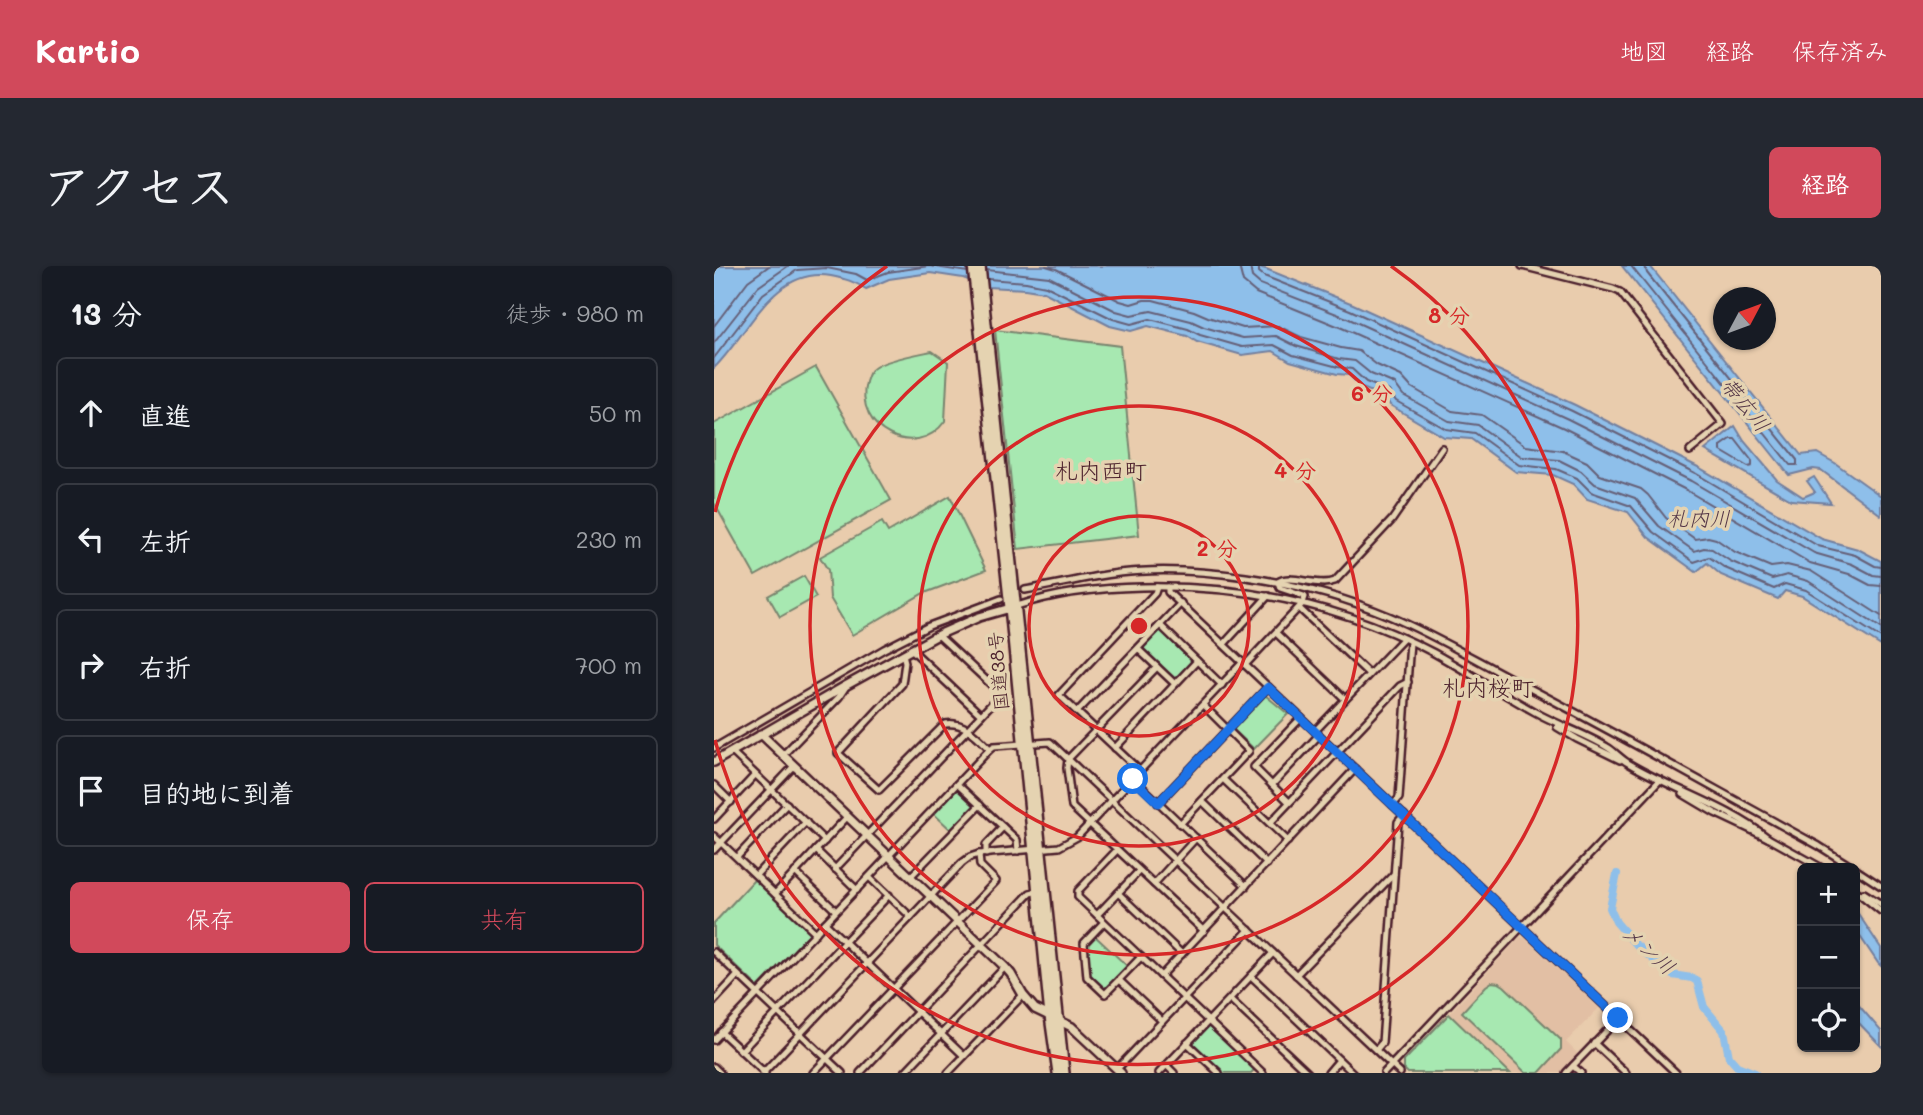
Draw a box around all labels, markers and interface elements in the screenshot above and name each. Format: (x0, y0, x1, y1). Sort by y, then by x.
text: Kartio (35, 28, 140, 71)
text: 地図 (1620, 35, 1668, 66)
text: 経路 (1706, 35, 1754, 66)
text: 保存済み (1792, 35, 1888, 66)
button: 経路 (1769, 147, 1881, 218)
text: アクセス (42, 153, 235, 216)
north arrow (1713, 287, 1776, 350)
text: 13 分 (70, 293, 142, 333)
text: 徒歩 · 980 m (506, 298, 644, 328)
text: 8 分 (1428, 301, 1470, 328)
water label: 帯広川 (1716, 371, 1776, 437)
text: 6 分 (1351, 379, 1393, 406)
icon: ahead (72, 394, 110, 432)
text: 直進 (139, 398, 191, 432)
text: 50 m (589, 398, 642, 428)
district label: 札内西町 (1055, 455, 1147, 485)
text: 4 分 (1274, 456, 1316, 483)
water label: 札内川 (1668, 504, 1731, 531)
icon: left (72, 520, 110, 558)
text: 左折 (139, 524, 191, 558)
text: 230 m (576, 524, 642, 554)
text: 2 分 (1197, 534, 1237, 561)
centre of rings (1127, 614, 1151, 638)
street label: 国道38号 (982, 630, 1013, 712)
icon: right (72, 646, 110, 684)
text: 右折 (139, 650, 191, 684)
text: 700 m (575, 650, 642, 680)
district label: 札内桜町 (1442, 672, 1534, 702)
route start (1117, 763, 1148, 794)
icon: arrive (72, 772, 110, 810)
text: 目的地に到着 (139, 776, 295, 810)
map controls (1797, 863, 1860, 1052)
button: + (1797, 863, 1860, 926)
button: 保存 (70, 882, 350, 953)
button: 共有 (364, 882, 644, 953)
water label: メン川 (1616, 918, 1682, 980)
button: − (1797, 926, 1860, 989)
button: locate (1797, 989, 1860, 1052)
route end (1602, 1002, 1633, 1033)

